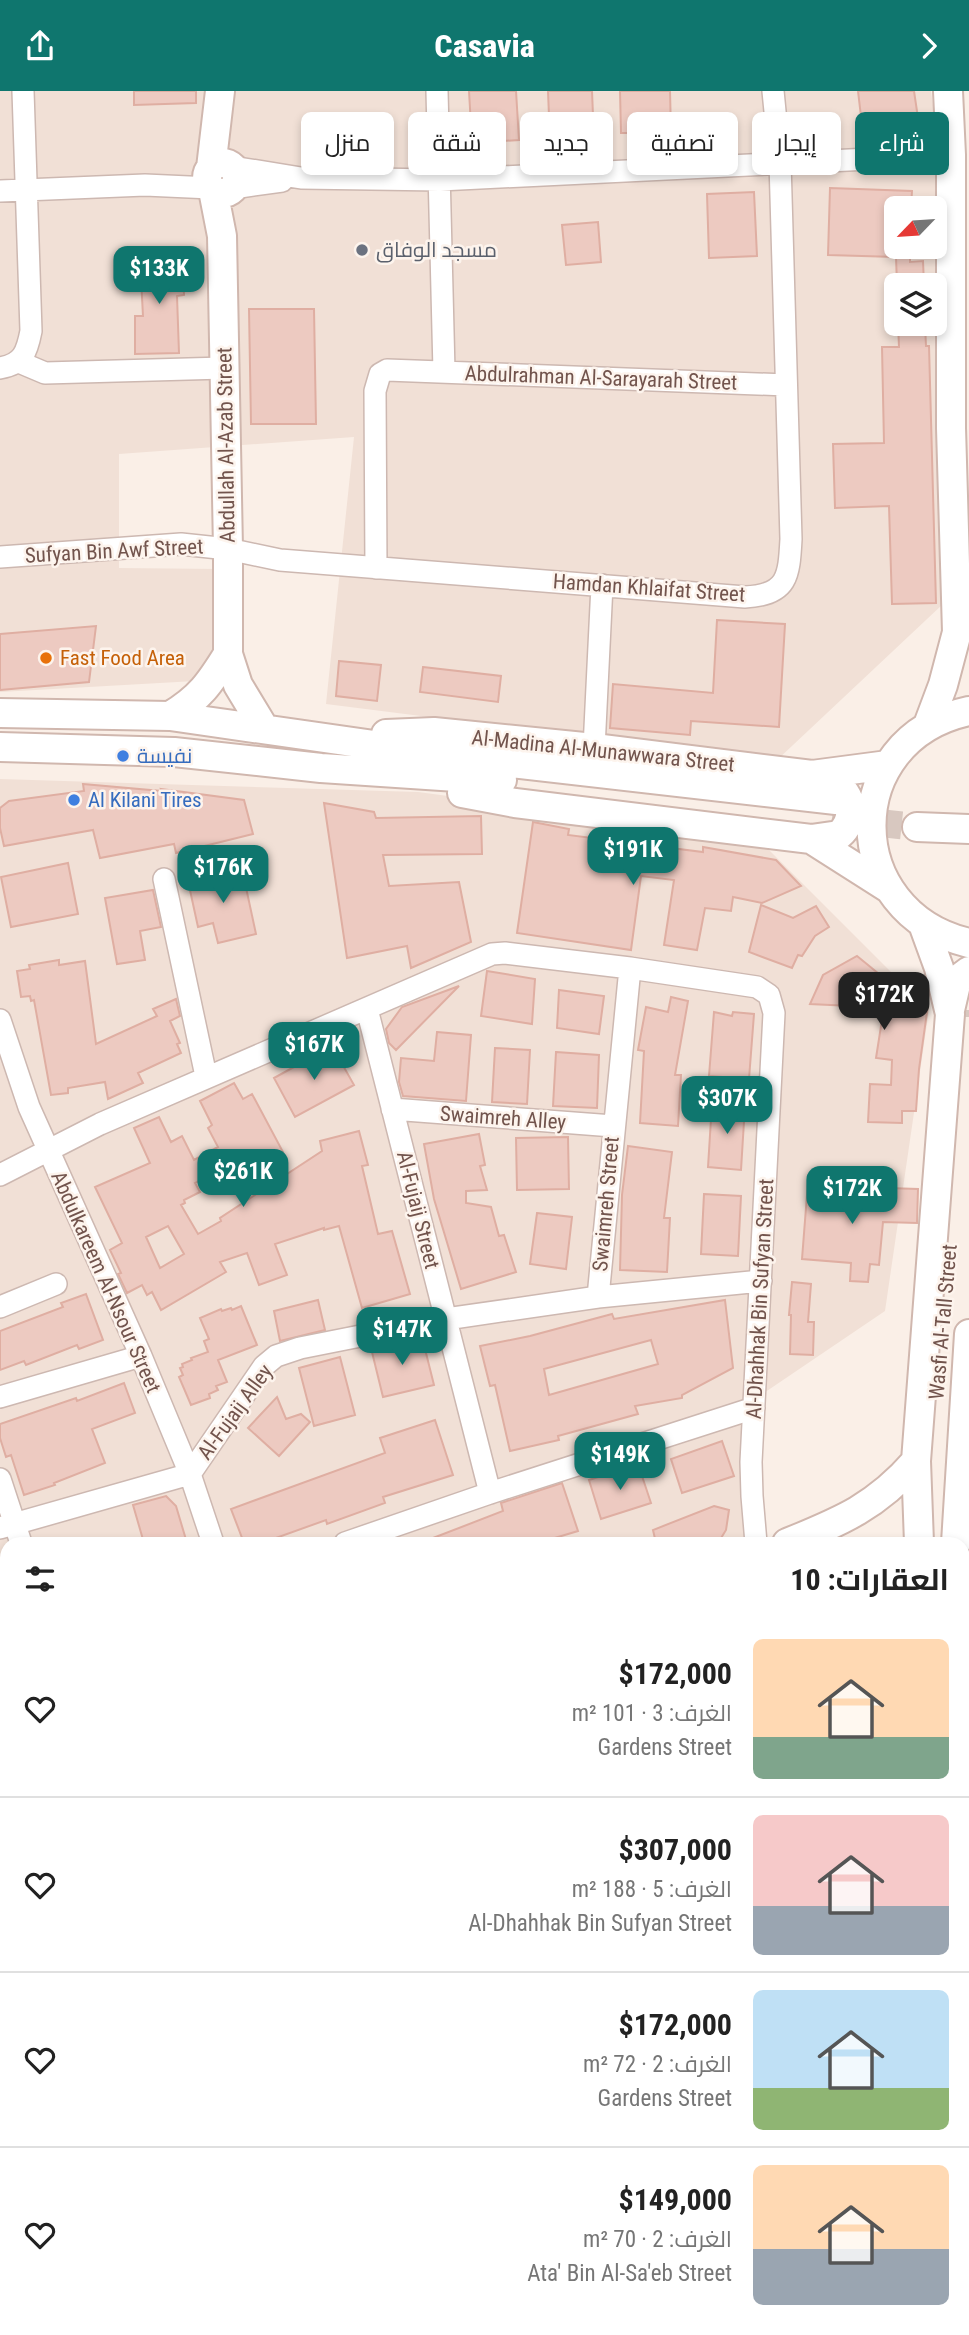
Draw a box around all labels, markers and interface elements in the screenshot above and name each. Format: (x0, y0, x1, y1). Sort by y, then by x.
icon: share (21, 27, 59, 65)
text: Casavia (434, 27, 535, 65)
icon: forward (910, 27, 948, 65)
chip: منزل (301, 112, 394, 175)
chip: شقة (408, 112, 506, 175)
chip: جديد (520, 112, 613, 175)
chip: تصفية (627, 112, 738, 175)
chip: إيجار (752, 112, 841, 175)
chip: شراء (855, 112, 949, 175)
north arrow (884, 196, 947, 259)
map controls (884, 196, 947, 336)
place label: مسجد الوفاق (376, 238, 497, 263)
marker: مسجد الوفاق (354, 242, 370, 258)
pin: $133K (110, 247, 208, 306)
text: $133K (129, 255, 189, 282)
button: layers (884, 273, 947, 336)
street label: Abdullah Al-Azab Street (212, 347, 240, 543)
street label: Abdulrahman Al-Sarayarah Street (464, 361, 738, 395)
street label: Sufyan Bin Awf Street (24, 534, 204, 568)
street label: Hamdan Khlaifat Street (552, 569, 746, 607)
place label: Fast Food Area (60, 646, 185, 670)
marker: Fast Food Area (38, 650, 54, 666)
street label: Al-Madina Al-Munawwara Street (470, 725, 736, 777)
place label: نفيسة (137, 744, 192, 768)
marker: نفيسة (115, 748, 131, 764)
place label: Al Kilani Tires (88, 788, 202, 812)
marker: Al Kilani Tires (66, 792, 82, 808)
pin: $191K (584, 827, 682, 887)
text: $191K (603, 836, 663, 863)
pin: $176K (174, 845, 272, 905)
text: $176K (193, 854, 253, 881)
pin: $172K (835, 972, 933, 1032)
text: $172K (854, 981, 914, 1008)
pin: $167K (265, 1023, 363, 1082)
text: $167K (284, 1031, 344, 1058)
pin: $307K (678, 1077, 776, 1136)
text: $307K (697, 1085, 757, 1112)
street label: Swaimreh Alley (439, 1102, 567, 1134)
street label: Swaimreh Street (588, 1135, 624, 1273)
pin: $261K (194, 1149, 292, 1209)
street label: Al-Fujaij Street (392, 1149, 444, 1271)
text: $261K (213, 1158, 273, 1185)
pin: $172K (803, 1167, 901, 1226)
street label: Abdulkareem Al-Nsour Street (46, 1168, 166, 1396)
text: $172K (822, 1175, 882, 1202)
street label: Al-Dhahhak Bin Sufyan Street (742, 1178, 778, 1420)
street label: Wasfi Al-Tall Street (924, 1243, 962, 1401)
pin: $147K (353, 1307, 451, 1367)
text: $147K (372, 1316, 432, 1343)
street label: Al-Fujaij Alley (193, 1360, 278, 1464)
pin: $149K (571, 1433, 669, 1492)
text: $149K (590, 1441, 650, 1468)
icon: filters (21, 1560, 59, 1598)
text: العقارات: 10 (790, 1562, 949, 1597)
text: $172,000 (619, 1656, 732, 1691)
icon: home (809, 1667, 893, 1751)
icon: heart (21, 1690, 59, 1728)
text: الغرف: 3 · 101 m² (572, 1700, 732, 1727)
text: Gardens Street (598, 1734, 732, 1761)
text: $307,000 (619, 1832, 732, 1867)
icon: home (809, 1843, 893, 1927)
icon: heart (21, 1866, 59, 1904)
text: الغرف: 5 · 188 m² (572, 1876, 732, 1903)
text: Al-Dhahhak Bin Sufyan Street (468, 1910, 732, 1937)
text: $172,000 (619, 2007, 732, 2042)
icon: home (809, 2018, 893, 2102)
icon: heart (21, 2041, 59, 2079)
text: الغرف: 2 · 72 m² (583, 2051, 732, 2078)
text: Gardens Street (598, 2085, 732, 2112)
text: $149,000 (619, 2182, 732, 2217)
icon: home (809, 2193, 893, 2277)
icon: heart (21, 2216, 59, 2254)
text: الغرف: 2 · 70 m² (583, 2226, 732, 2253)
text: Ata' Bin Al-Sa'eb Street (527, 2260, 732, 2287)

